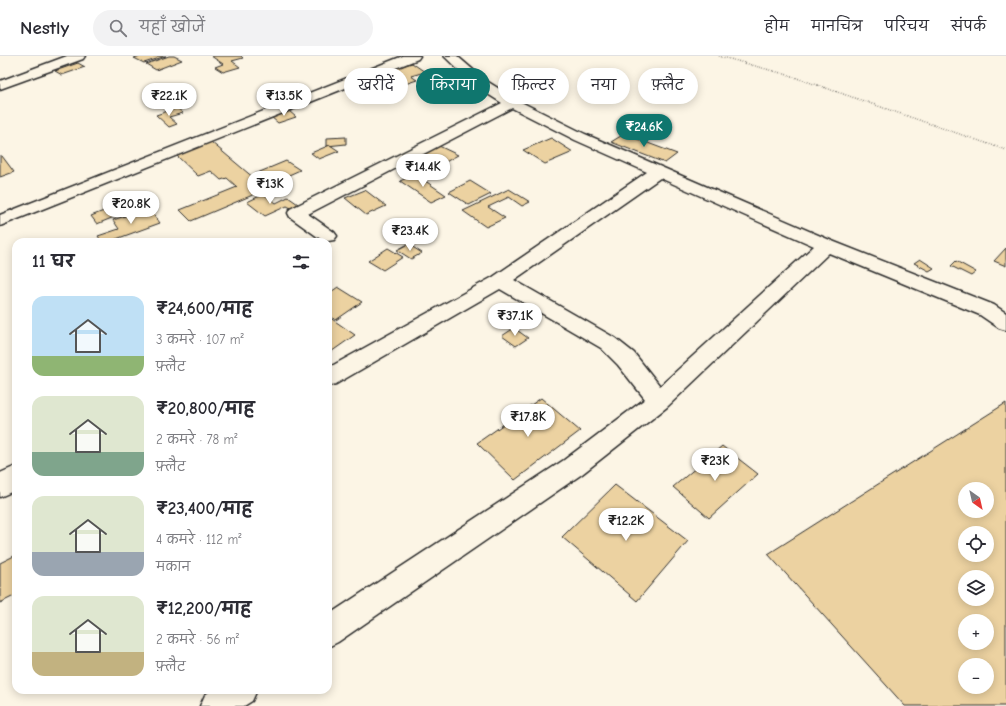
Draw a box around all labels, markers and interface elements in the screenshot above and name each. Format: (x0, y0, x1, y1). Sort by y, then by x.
search box (93, 10, 373, 46)
text: Nestly (20, 17, 69, 39)
icon: search (107, 17, 129, 39)
text: यहाँ खोजें (139, 18, 205, 36)
text: होम (765, 18, 789, 35)
text: मानचित्र (811, 18, 863, 35)
text: परिचय (885, 18, 929, 35)
text: संपर्क (951, 18, 986, 35)
chip: खरीदें (344, 68, 408, 104)
chip: किराया (416, 68, 490, 104)
chip: फ़िल्टर (498, 68, 569, 104)
chip: नया (577, 68, 630, 104)
chip: फ़्लैट (638, 68, 698, 104)
pin: ₹22.1K (136, 83, 202, 117)
pin: ₹13.5K (251, 83, 317, 117)
text: ₹22.1K (151, 88, 187, 103)
text: ₹13.5K (265, 88, 303, 103)
pin: ₹24.6K (611, 114, 677, 148)
text: ₹24.6K (625, 119, 663, 134)
pin: ₹14.4K (390, 154, 456, 188)
text: ₹14.4K (405, 159, 441, 174)
pin: ₹13K (246, 171, 294, 205)
text: ₹13K (256, 176, 284, 191)
pin: ₹20.8K (98, 191, 164, 225)
text: ₹20.8K (111, 196, 151, 211)
pin: ₹23.4K (377, 218, 443, 252)
text: ₹23.4K (391, 223, 429, 238)
icon: filters (290, 251, 312, 273)
text: 11 घर (32, 252, 74, 271)
text: ₹24,600/माह (156, 299, 253, 318)
pin: ₹37.1K (482, 303, 548, 337)
text: ₹37.1K (497, 308, 533, 323)
icon: home (64, 312, 112, 360)
text: 3 कमरे · 107 m² (156, 332, 244, 347)
text: फ़्लैट (156, 359, 186, 374)
text: ₹20,800/माह (156, 399, 255, 418)
pin: ₹17.8K (495, 404, 561, 438)
text: ₹17.8K (510, 409, 546, 424)
icon: home (64, 412, 112, 460)
text: 2 कमरे · 78 m² (156, 432, 238, 447)
pin: ₹23K (691, 448, 739, 482)
text: ₹23K (700, 453, 730, 468)
text: फ़्लैट (156, 459, 186, 474)
north arrow (958, 482, 994, 518)
map controls (958, 482, 994, 694)
text: ₹23,400/माह (156, 499, 253, 518)
pin: ₹12.2K (593, 508, 659, 542)
icon: home (64, 512, 112, 560)
text: ₹12.2K (608, 513, 644, 528)
button: locate (958, 526, 994, 562)
text: 4 कमरे · 112 m² (156, 532, 241, 547)
text: मकान (156, 559, 190, 574)
button: layers (958, 570, 994, 606)
text: ₹12,200/माह (156, 599, 251, 618)
icon: home (64, 612, 112, 660)
button: + (958, 614, 994, 650)
text: 2 कमरे · 56 m² (156, 632, 239, 647)
button: − (958, 658, 994, 694)
text: फ़्लैट (156, 659, 186, 674)

